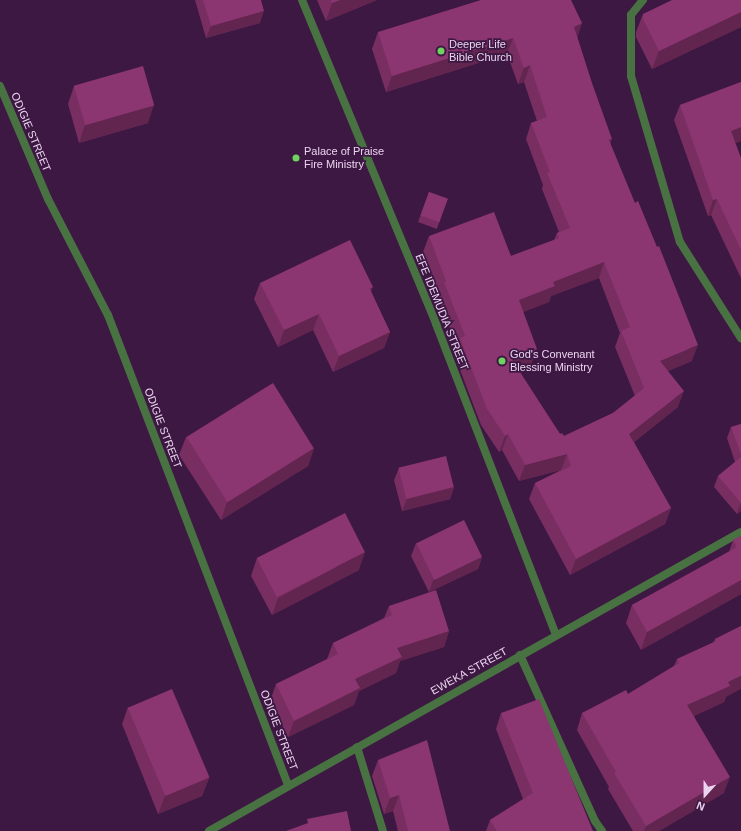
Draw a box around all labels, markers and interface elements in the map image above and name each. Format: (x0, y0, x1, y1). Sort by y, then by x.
place label: Deeper Life Bible Church (449, 38, 512, 64)
marker: Deeper Life Bible Church (436, 46, 446, 56)
street label: ODIGIE STREET (8, 90, 54, 174)
place label: Palace of Praise Fire Ministry (304, 145, 384, 171)
marker: Palace of Praise Fire Ministry (291, 153, 301, 163)
street label: EFE IDEMUDIA STREET (413, 252, 471, 372)
place label: God's Convenant Blessing Ministry (510, 348, 595, 374)
marker: God's Convenant Blessing Ministry (497, 356, 507, 366)
street label: ODIGIE STREET (142, 386, 184, 470)
street label: EWEKA STREET (428, 644, 510, 698)
street label: ODIGIE STREET (258, 688, 300, 772)
north arrow (685, 775, 725, 815)
text: N (695, 799, 707, 813)

